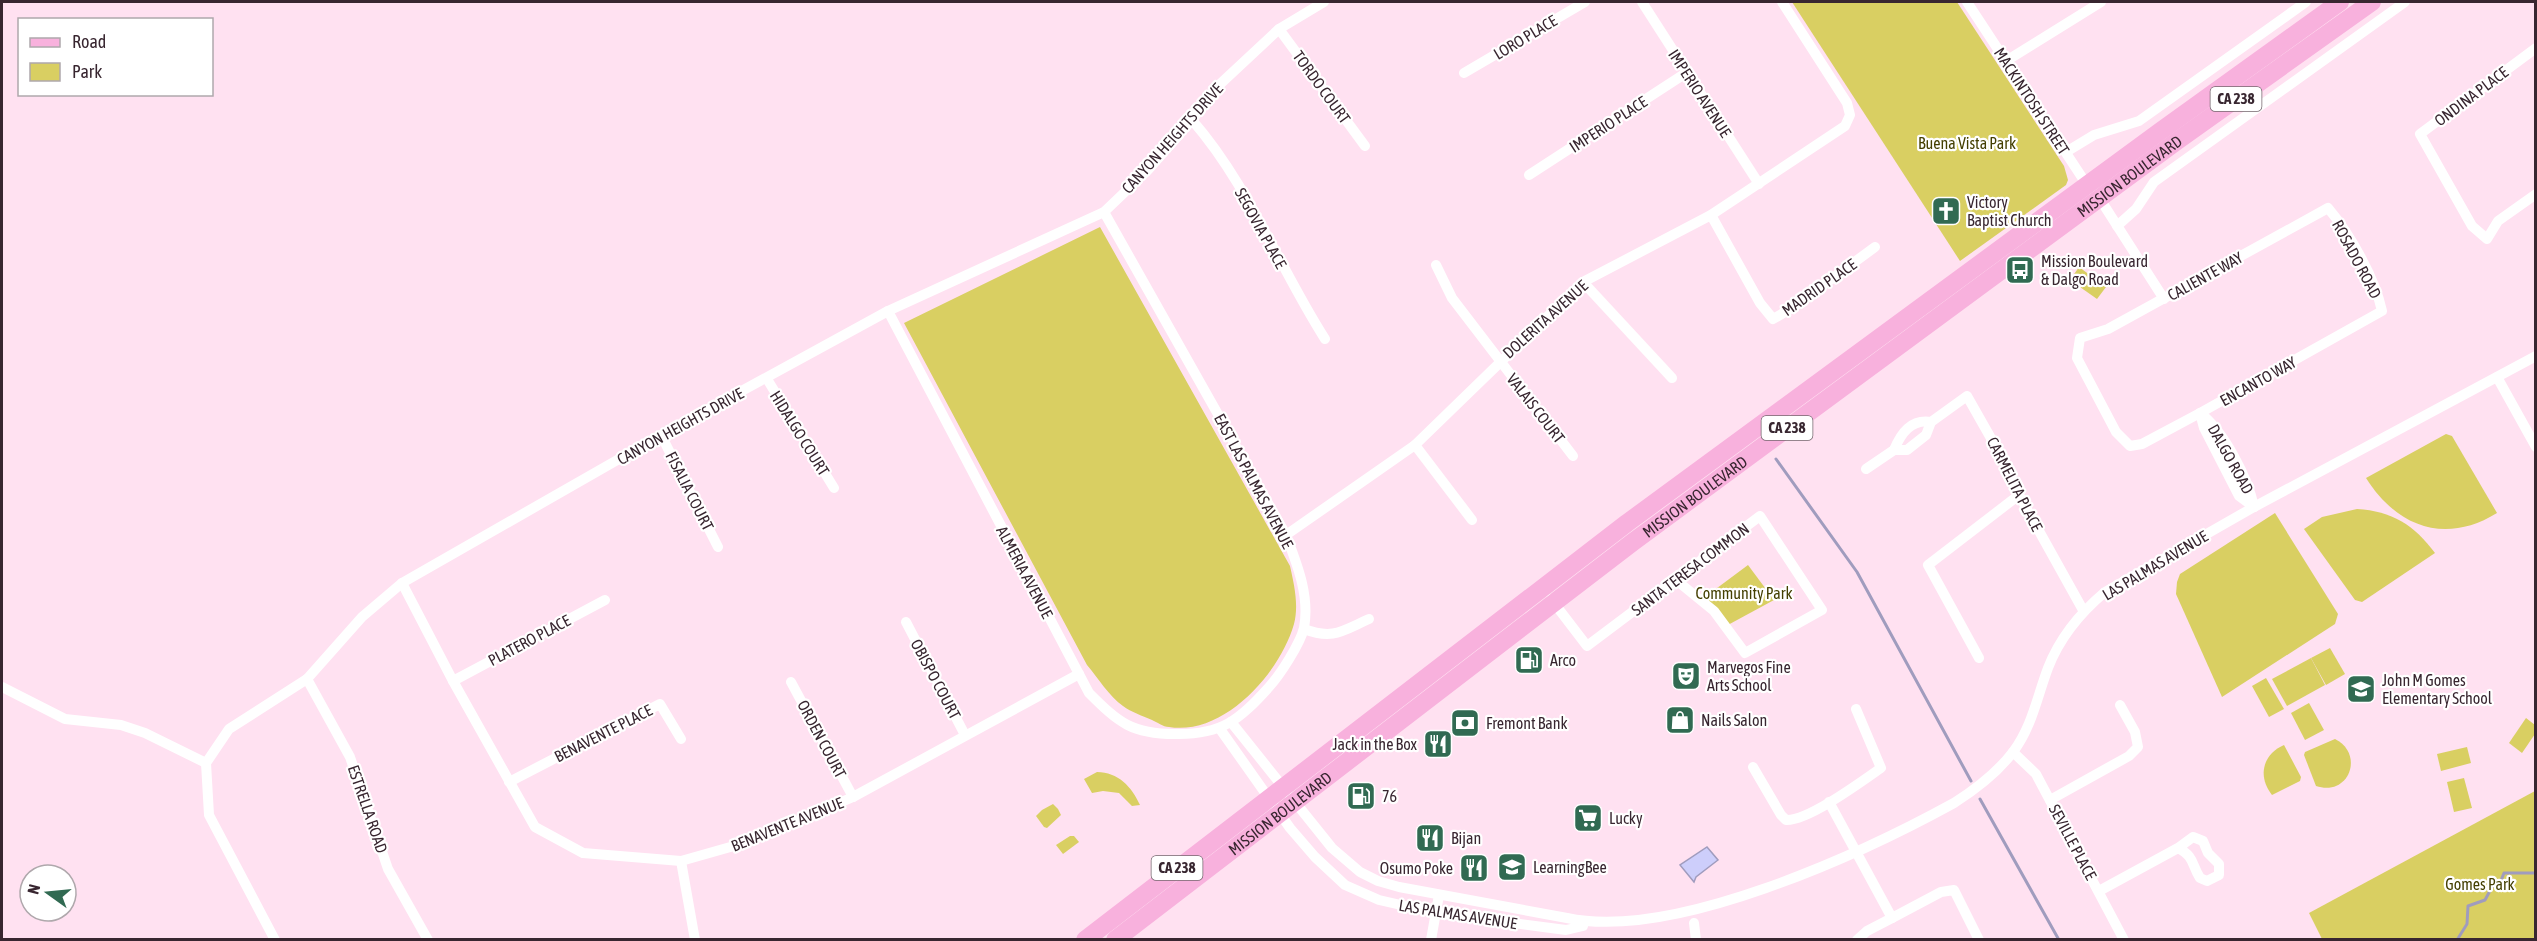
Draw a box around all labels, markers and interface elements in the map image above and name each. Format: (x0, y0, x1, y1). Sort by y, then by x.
street label: LORO PLACE (1490, 11, 1560, 63)
legend (18, 18, 213, 96)
text: Road (72, 31, 106, 52)
street label: MACKINTOSH STREET (1991, 44, 2073, 158)
street label: IMPERIO AVENUE (1665, 46, 1735, 140)
street label: TORDO COURT (1290, 47, 1354, 127)
text: Park (72, 61, 102, 82)
street label: ONDINA PLACE (2431, 62, 2511, 129)
street label: CANYON HEIGHTS DRIVE (1118, 79, 1226, 197)
road number: CA 238 (2210, 87, 2262, 111)
street label: IMPERIO PLACE (1566, 92, 1650, 156)
street label: MISSION BOULEVARD (2074, 132, 2185, 220)
park label: Buena Vista Park (1918, 134, 2016, 152)
street label: SEGOVIA PLACE (1232, 185, 1291, 271)
place label: Victory Baptist Church (1967, 193, 2051, 230)
church icon: Victory Baptist Church (1930, 195, 1962, 227)
street label: ROSADO ROAD (2329, 217, 2385, 301)
street label: CALIENTE WAY (2164, 248, 2246, 304)
place label: Mission Boulevard & Dalgo Road (2041, 252, 2148, 289)
bus stop icon: Mission Boulevard & Dalgo Road (2004, 254, 2036, 286)
street label: MADRID PLACE (1778, 255, 1860, 319)
street label: DOLERITA AVENUE (1499, 276, 1591, 362)
street label: ENCANTO WAY (2217, 352, 2300, 409)
street label: VALAIS COURT (1503, 370, 1569, 446)
street label: CANYON HEIGHTS DRIVE (614, 384, 746, 468)
street label: HIDALGO COURT (767, 387, 833, 479)
street label: EAST LAS PALMAS AVENUE (1211, 410, 1297, 552)
road number: CA 238 (1762, 416, 1812, 440)
street label: DALGO ROAD (2205, 421, 2257, 497)
street label: CARMELITA PLACE (1984, 434, 2047, 534)
street label: FISALIA COURT (662, 449, 718, 533)
street label: MISSION BOULEVARD (1639, 452, 1751, 541)
street label: SANTA TERESA COMMON (1628, 519, 1752, 619)
street label: ALMERIA AVENUE (993, 523, 1057, 621)
street label: LAS PALMAS AVENUE (2099, 526, 2211, 603)
park label: Community Park (1695, 584, 1793, 603)
street label: PLATERO PLACE (485, 611, 573, 669)
street label: OBISPO COURT (907, 636, 965, 722)
fuel station icon: Arco (1513, 644, 1545, 676)
place label: Arco (1550, 651, 1576, 669)
place label: Marvegos Fine Arts School (1707, 658, 1791, 694)
theatre icon: Marvegos Fine Arts School (1670, 660, 1702, 692)
place label: John M Gomes Elementary School (2382, 671, 2493, 708)
school or university icon: John M Gomes Elementary School (2345, 673, 2377, 705)
street label: ORDEN COURT (794, 697, 850, 781)
street label: BENAVENTE PLACE (551, 701, 655, 765)
shop icon: Nails Salon (1664, 704, 1696, 736)
bank icon: Fremont Bank (1449, 707, 1481, 739)
place label: Nails Salon (1701, 711, 1767, 729)
place label: Fremont Bank (1486, 714, 1568, 732)
restaurant icon: Jack in the Box (1422, 728, 1454, 760)
place label: Jack in the Box (1332, 735, 1418, 753)
street label: ESTRELLA ROAD (345, 763, 391, 855)
street label: MISSION BOULEVARD (1225, 768, 1335, 859)
fuel station icon: 76 (1345, 780, 1377, 812)
place label: 76 (1382, 787, 1397, 805)
street label: BENAVENTE AVENUE (728, 793, 846, 855)
street label: SEVILLE PLACE (2046, 801, 2100, 883)
supermarket icon: Lucky (1572, 802, 1604, 834)
place label: Lucky (1609, 809, 1643, 828)
restaurant icon: Bijan (1414, 822, 1446, 854)
place label: Bijan (1451, 829, 1481, 848)
school or university icon: LearningBee (1496, 851, 1528, 883)
restaurant icon: Osumo Poke (1458, 852, 1490, 884)
road number: CA 238 (1152, 856, 1202, 880)
place label: LearningBee (1533, 858, 1607, 877)
place label: Osumo Poke (1380, 859, 1453, 877)
north arrow (18, 863, 78, 923)
park label: Gomes Park (2445, 875, 2515, 893)
text: N (24, 882, 43, 896)
street label: LAS PALMAS AVENUE (1398, 896, 1519, 932)

